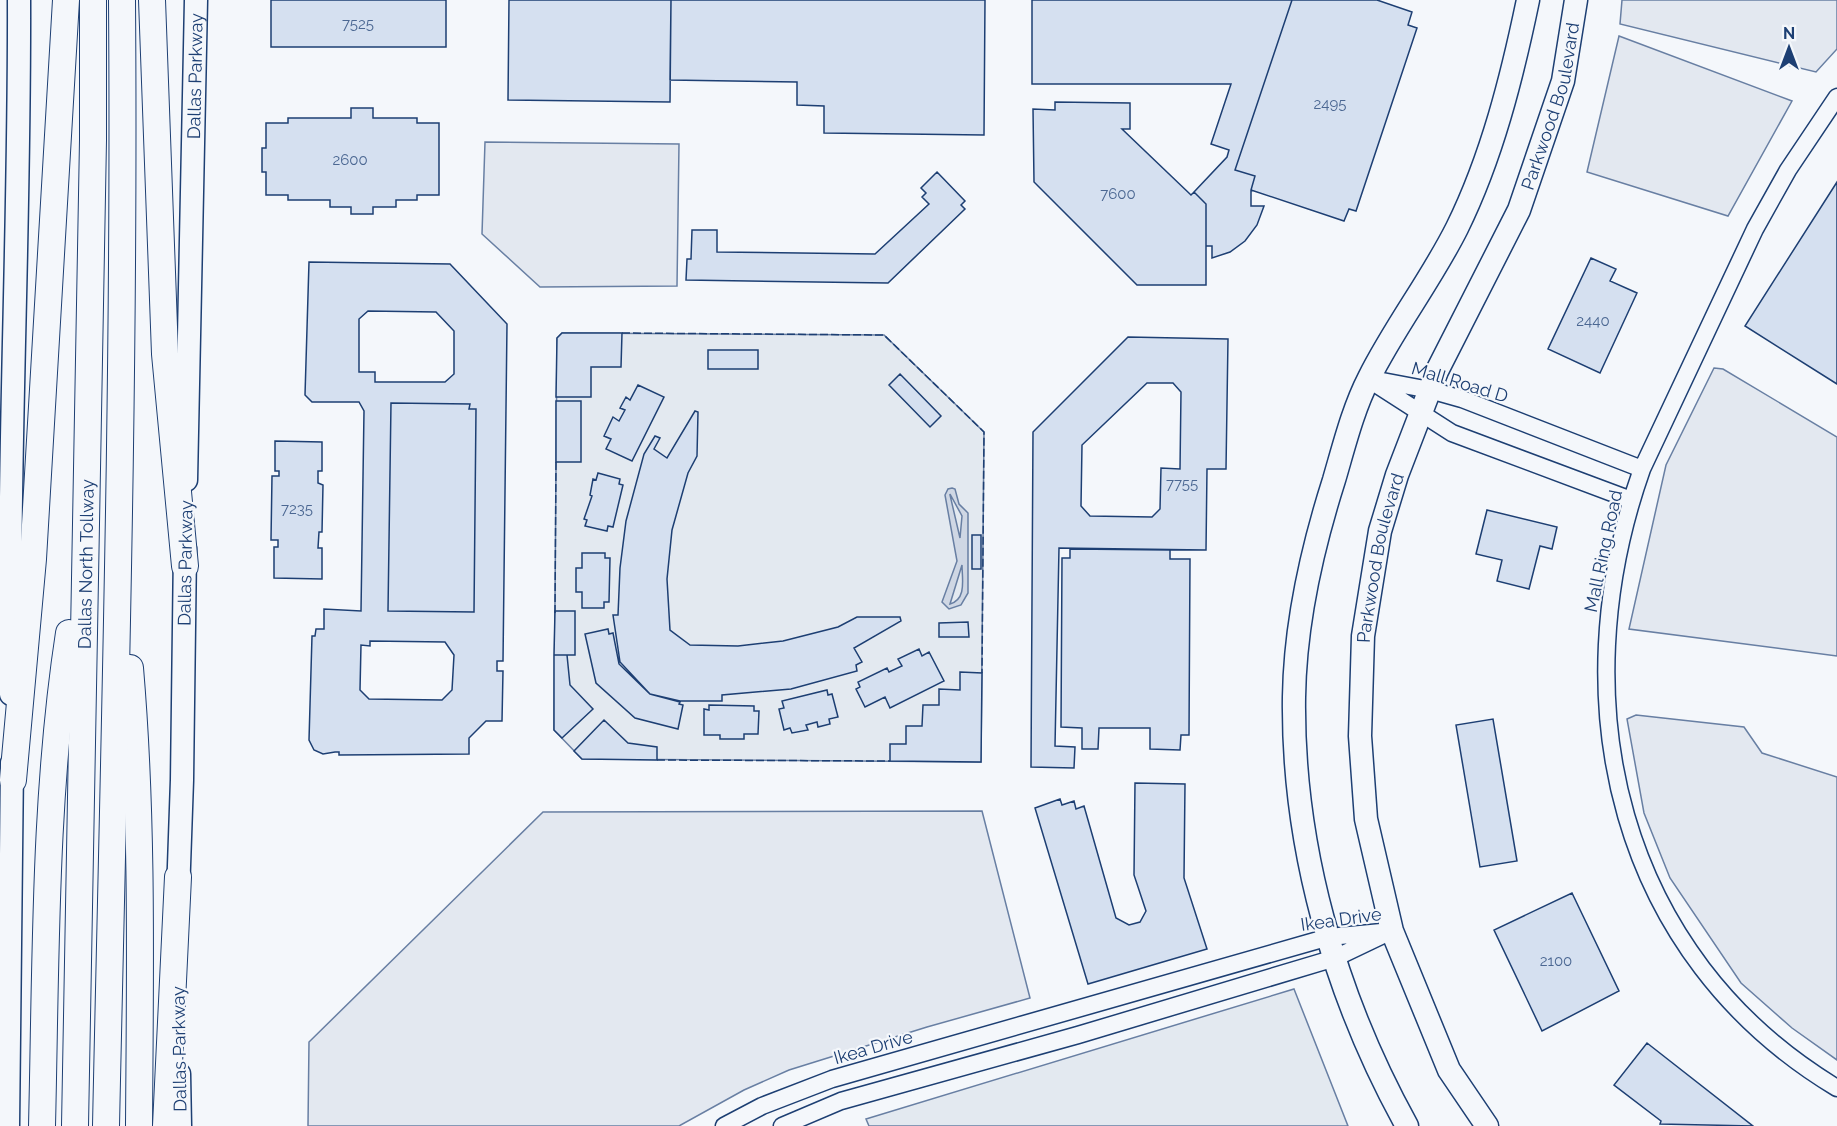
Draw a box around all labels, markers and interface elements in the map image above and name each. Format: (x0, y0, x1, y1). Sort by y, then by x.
street label: Dallas Parkway (183, 13, 206, 139)
house number: 7525 (342, 15, 374, 33)
north arrow (1759, 18, 1819, 78)
street label: Parkwood Boulevard (1516, 21, 1583, 192)
text: N (1783, 24, 1795, 43)
house number: 2495 (1314, 95, 1346, 113)
house number: 2600 (332, 151, 368, 169)
house number: 7600 (1100, 185, 1136, 203)
house number: 2440 (1576, 312, 1610, 330)
street label: Mall Road D (1409, 357, 1511, 407)
street label: Parkwood Boulevard (1352, 470, 1408, 643)
house number: 7755 (1166, 475, 1198, 493)
street label: Dallas North Tollway (73, 479, 97, 649)
street label: Mall Ring Road (1580, 488, 1626, 614)
street label: Dallas Parkway (173, 500, 197, 626)
house number: 7235 (281, 500, 313, 518)
street label: Ikea Drive (1299, 903, 1383, 935)
house number: 2100 (1540, 952, 1572, 970)
street label: Dallas Parkway (167, 986, 191, 1112)
street label: Ikea Drive (831, 1026, 915, 1068)

